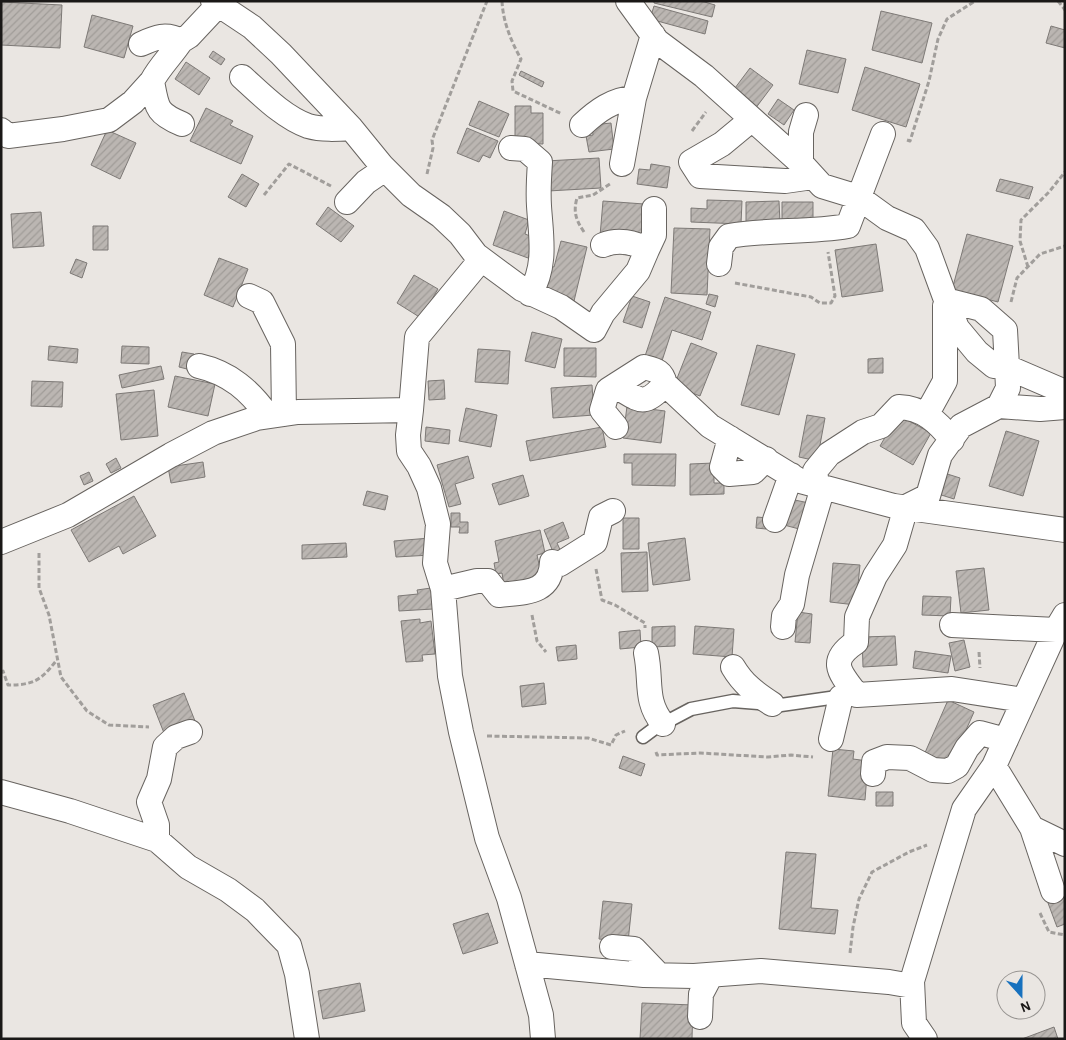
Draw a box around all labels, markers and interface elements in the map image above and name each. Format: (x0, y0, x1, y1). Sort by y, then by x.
north arrow (996, 970, 1046, 1020)
text: N (1018, 998, 1032, 1014)

